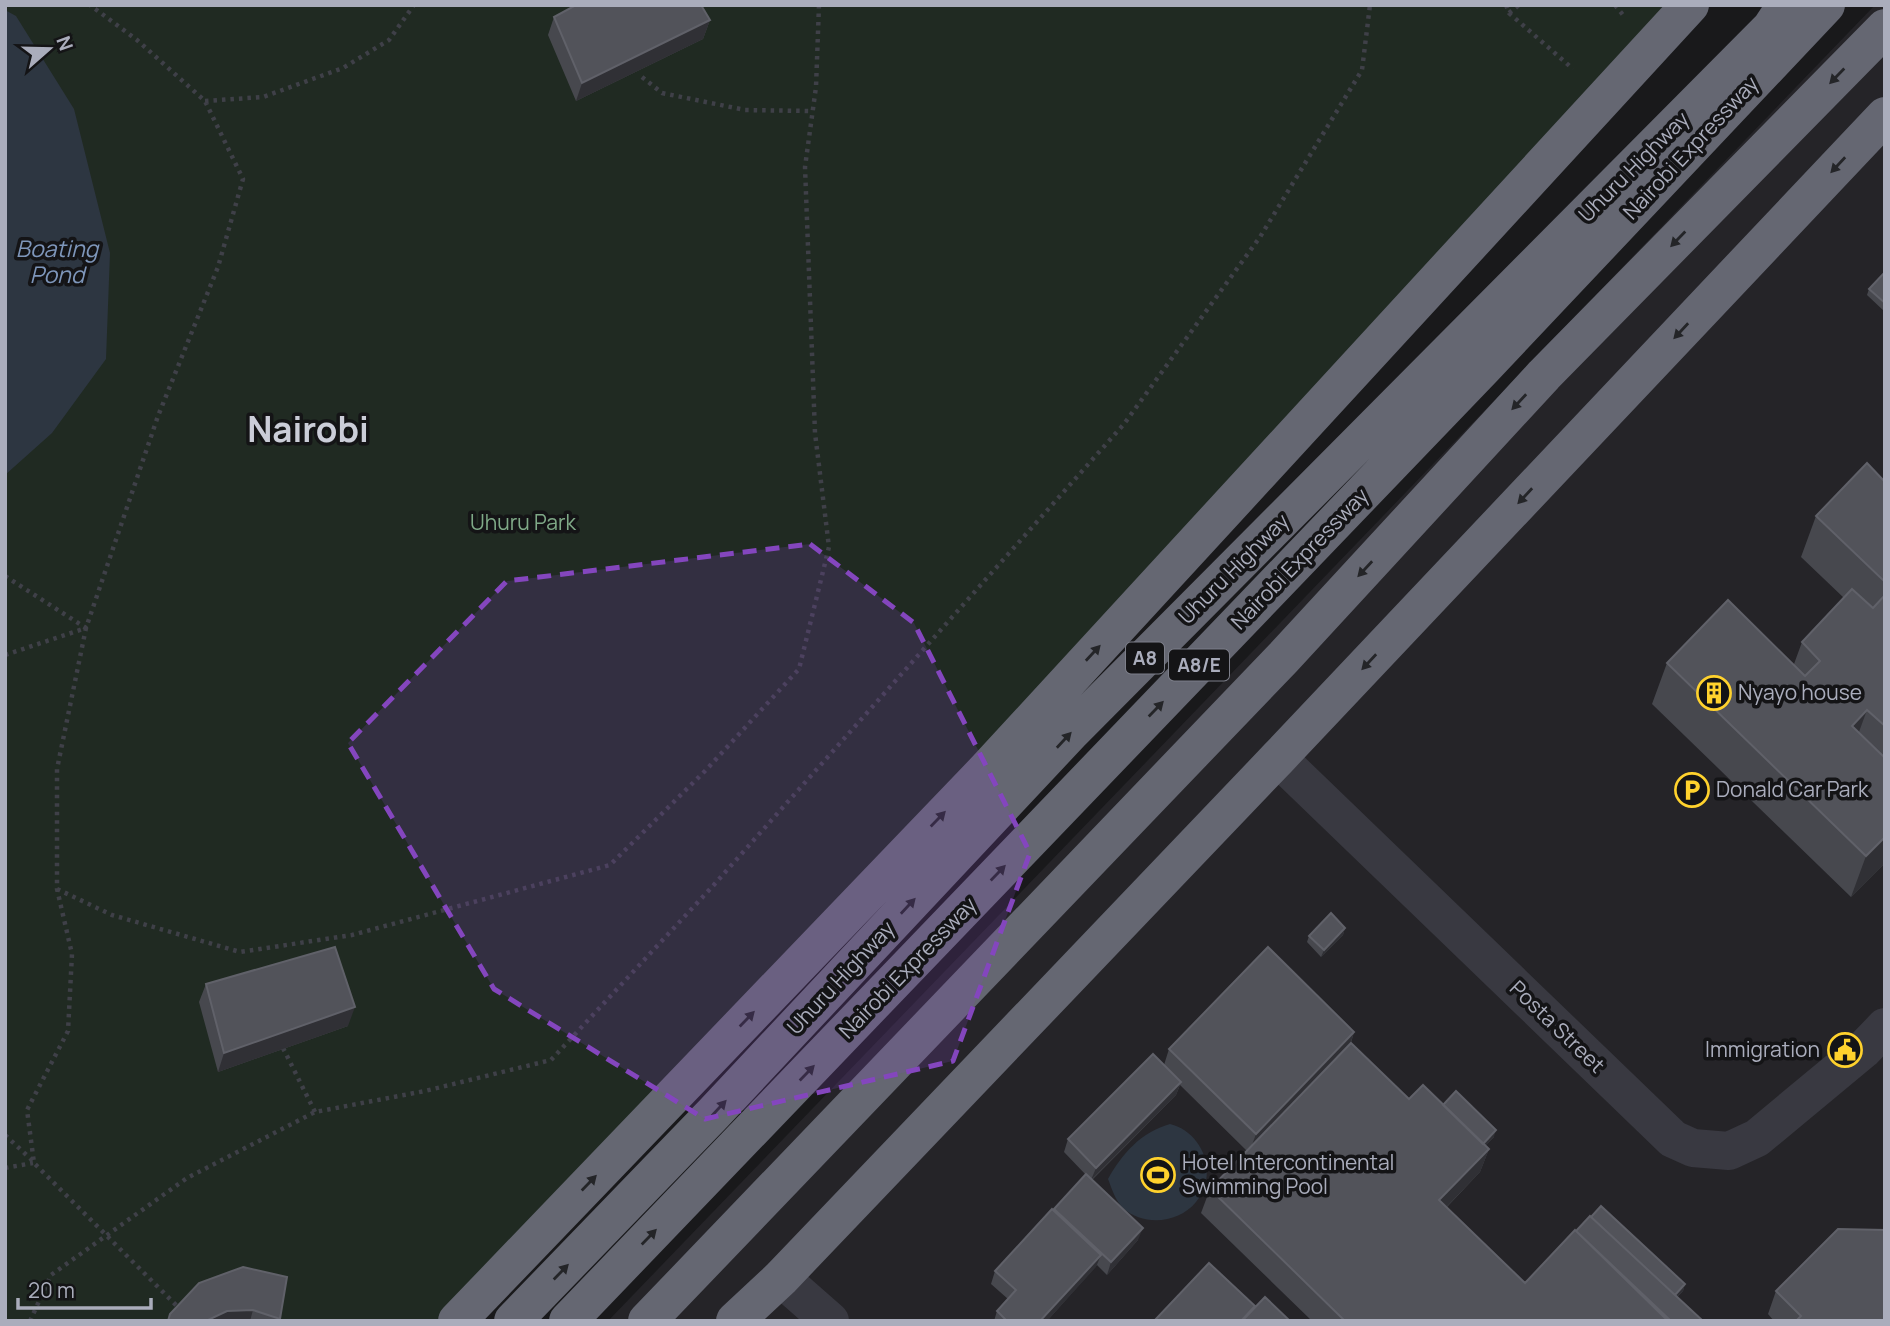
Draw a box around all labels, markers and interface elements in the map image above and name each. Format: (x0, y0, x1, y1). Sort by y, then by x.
north arrow (14, 14, 84, 84)
text: N (50, 32, 80, 54)
one-way arrow (1829, 68, 1846, 84)
street label: Nairobi Expressway (1616, 70, 1764, 225)
street label: Uhuru Highway (1572, 105, 1695, 228)
one-way arrow (1830, 156, 1846, 173)
one-way arrow (1669, 230, 1686, 247)
water label: Boating Pond (16, 232, 101, 290)
one-way arrow (1674, 322, 1690, 339)
one-way arrow (1511, 393, 1527, 411)
district label: Nairobi (247, 405, 369, 453)
street label: Nairobi Expressway (1224, 481, 1374, 635)
one-way arrow (1518, 487, 1534, 504)
street label: Uhuru Highway (1172, 507, 1295, 630)
park label: Uhuru Park (470, 508, 576, 536)
one-way arrow (1357, 560, 1373, 577)
road number: A8 (1126, 642, 1164, 674)
one-way arrow (1085, 645, 1101, 662)
road number: A8/E (1169, 650, 1229, 680)
one-way arrow (1361, 653, 1377, 670)
building icon: Nyayo house (1695, 674, 1733, 712)
place label: Nyayo house (1738, 678, 1862, 706)
one-way arrow (1148, 700, 1164, 718)
one-way arrow (1055, 732, 1071, 749)
parking icon: Donald Car Park (1673, 771, 1711, 809)
place label: Donald Car Park (1716, 775, 1869, 803)
one-way arrow (930, 811, 946, 828)
one-way arrow (990, 865, 1006, 882)
street label: Nairobi Expressway (832, 890, 982, 1044)
one-way arrow (900, 897, 916, 915)
street label: Uhuru Highway (780, 914, 900, 1040)
street label: Posta Street (1504, 974, 1611, 1079)
one-way arrow (738, 1011, 754, 1028)
public building icon: Immigration (1826, 1031, 1864, 1069)
place label: Immigration (1705, 1035, 1820, 1063)
one-way arrow (799, 1064, 815, 1082)
one-way arrow (710, 1100, 726, 1117)
place label: Hotel Intercontinental Swimming Pool (1182, 1148, 1395, 1200)
sports icon: Hotel Intercontinental Swimming Pool (1139, 1156, 1177, 1194)
one-way arrow (581, 1175, 597, 1192)
one-way arrow (641, 1229, 657, 1246)
one-way arrow (552, 1263, 569, 1280)
scale bar (18, 1266, 150, 1310)
text: 20 m (28, 1276, 75, 1304)

